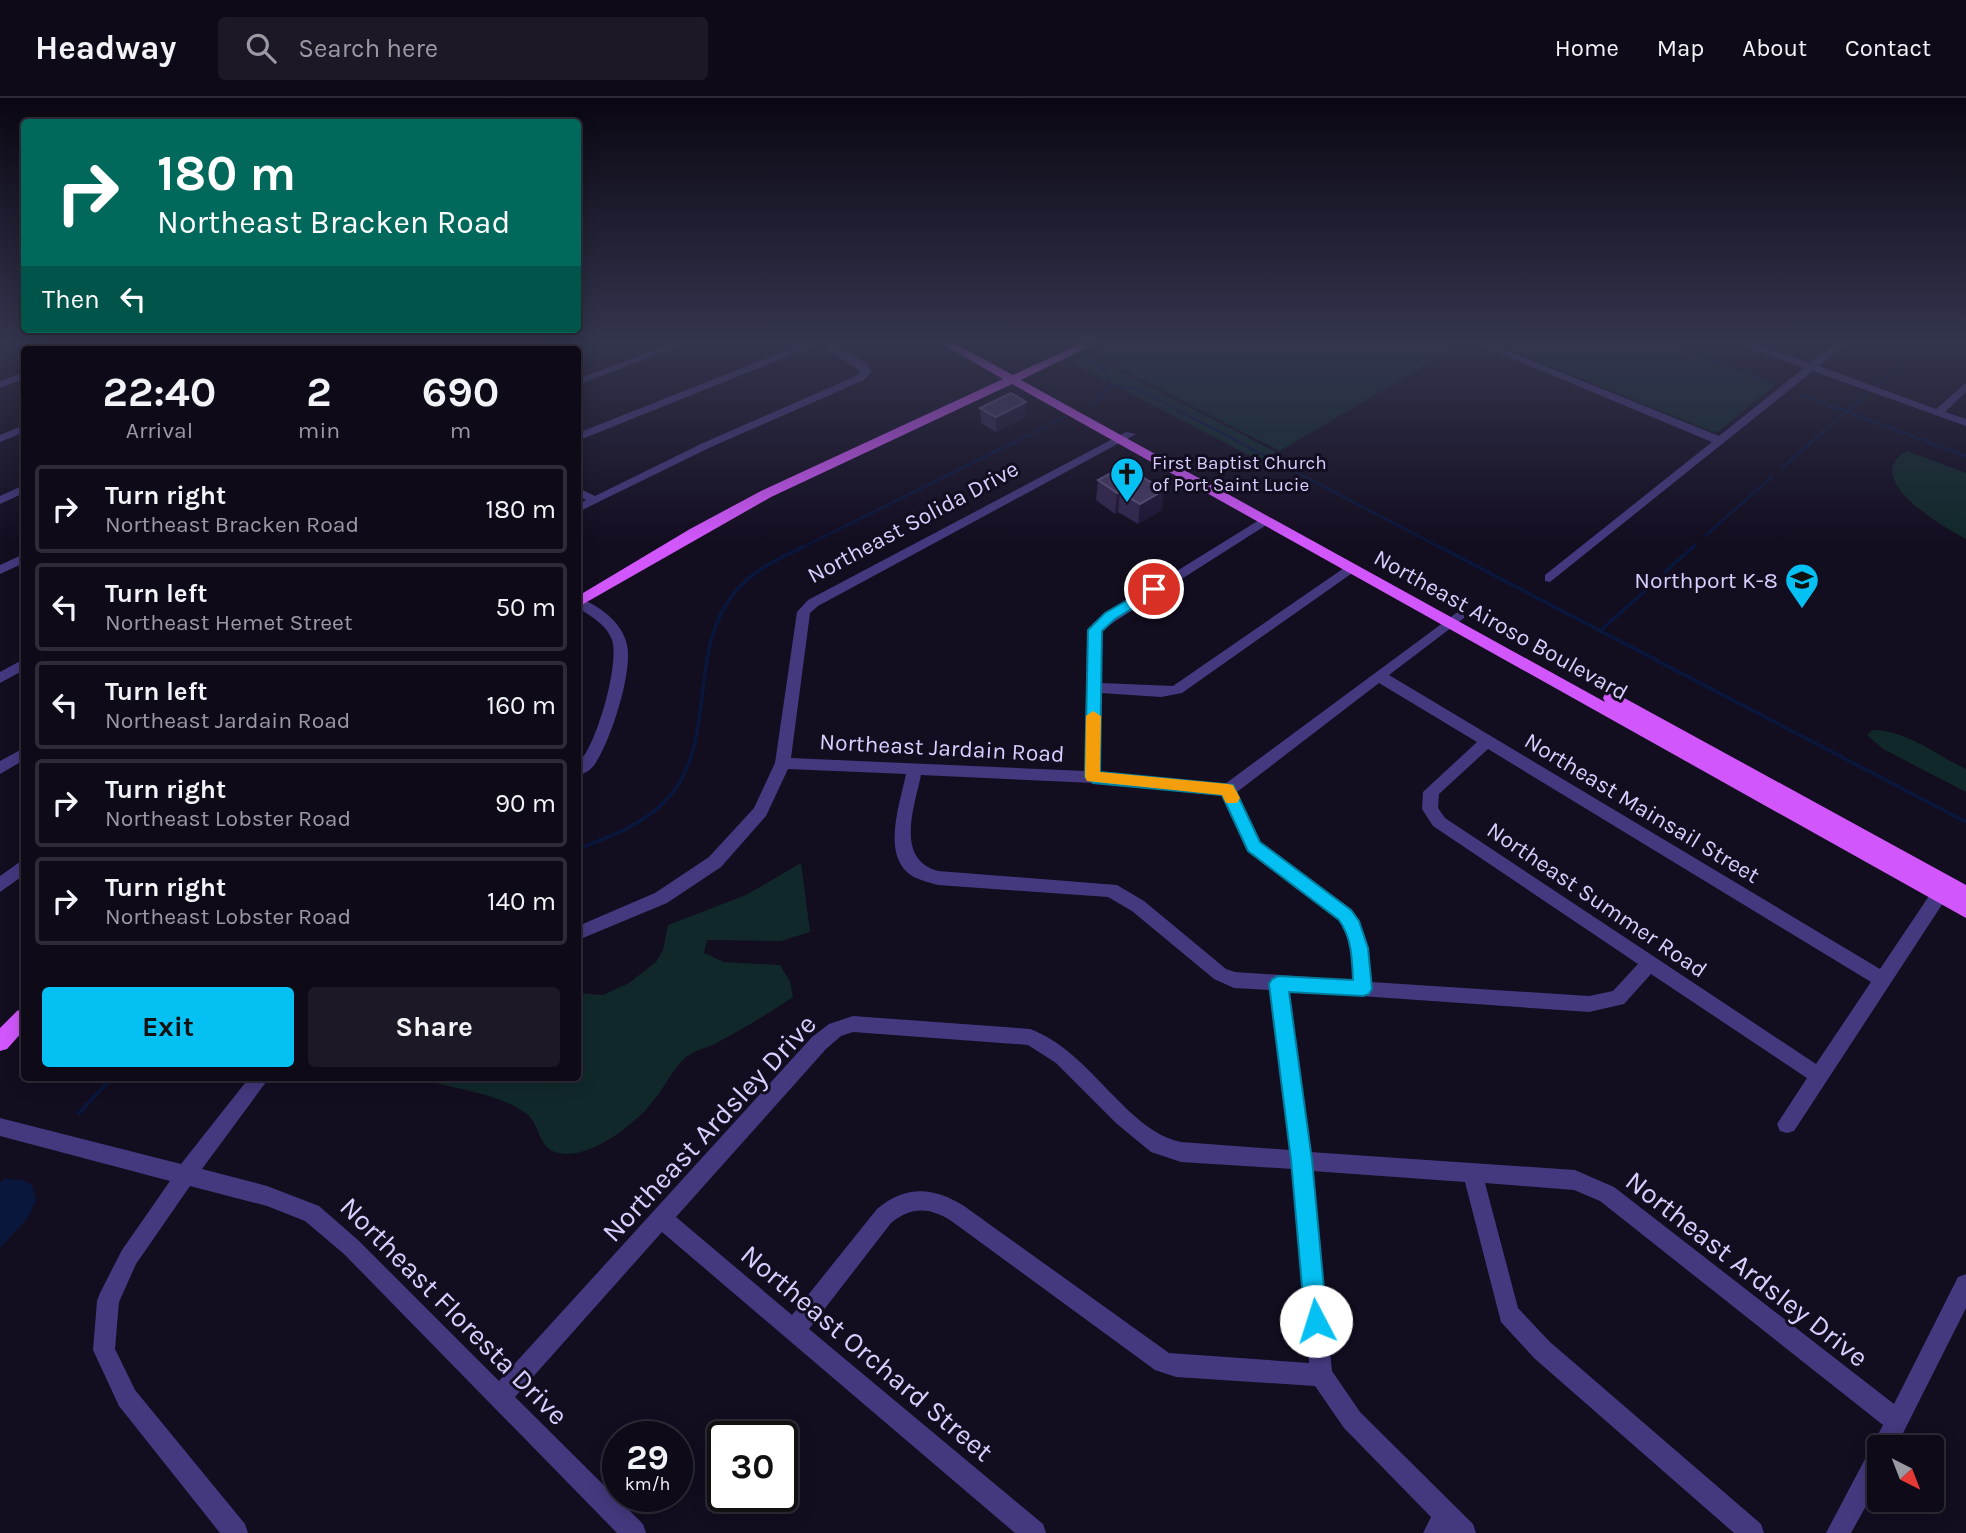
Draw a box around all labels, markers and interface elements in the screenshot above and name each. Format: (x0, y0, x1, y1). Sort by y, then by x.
search box (218, 17, 708, 80)
text: Headway (35, 29, 176, 67)
icon: search (242, 29, 280, 67)
text: Search here (298, 33, 438, 64)
text: Home (1555, 34, 1619, 62)
text: Map (1657, 34, 1704, 62)
text: About (1742, 34, 1807, 62)
text: Contact (1845, 34, 1931, 62)
text: 180 m (157, 145, 296, 202)
icon: right (42, 147, 133, 238)
text: Northeast Bracken Road (157, 204, 510, 241)
icon: left (114, 280, 152, 318)
text: Then (42, 284, 100, 315)
text: 22:40 (103, 367, 216, 417)
text: 2 (306, 367, 332, 417)
text: 690 (422, 367, 499, 417)
text: Arrival (126, 417, 193, 444)
text: min (298, 417, 340, 444)
text: m (450, 417, 471, 444)
place label: First Baptist Church of Port Saint Lucie (1152, 452, 1327, 496)
street label: Northeast Solida Drive (803, 455, 1023, 589)
church icon: First Baptist Church of Port Saint Lucie (1108, 455, 1146, 504)
text: Turn right (105, 480, 226, 511)
icon: right (46, 490, 84, 528)
text: 180 m (486, 494, 556, 525)
text: Northeast Bracken Road (105, 511, 359, 538)
street label: Northeast Airoso Boulevard (1369, 544, 1633, 706)
pin (1124, 559, 1184, 619)
school or university icon: Northport K-8 (1783, 561, 1821, 610)
place label: Northport K-8 (1634, 567, 1778, 594)
icon: arrive (1135, 570, 1173, 608)
text: Turn left (105, 578, 207, 609)
icon: left (46, 588, 84, 626)
text: 50 m (495, 592, 556, 623)
text: Northeast Hemet Street (105, 609, 353, 636)
text: Turn left (105, 676, 207, 707)
icon: left (46, 686, 84, 724)
text: 160 m (487, 690, 556, 721)
text: Northeast Jardain Road (105, 707, 351, 734)
street label: Northeast Mainsail Street (1520, 727, 1765, 889)
street label: Northeast Jardain Road (819, 728, 1065, 768)
text: Turn right (105, 774, 226, 805)
icon: right (46, 784, 84, 822)
text: 90 m (495, 788, 556, 819)
text: Northeast Lobster Road (105, 805, 351, 832)
street label: Northeast Summer Road (1482, 816, 1712, 984)
text: Turn right (105, 872, 226, 903)
icon: right (46, 882, 84, 920)
text: 140 m (487, 886, 556, 917)
text: Northeast Lobster Road (105, 903, 351, 930)
button: Exit (42, 987, 294, 1067)
button: Share (308, 987, 560, 1067)
street label: Northeast Ardsley Drive (595, 1008, 823, 1248)
street label: Northeast Ardsley Drive (1619, 1164, 1875, 1374)
street label: Northeast Floresta Drive (333, 1190, 575, 1432)
street label: Northeast Orchard Street (734, 1238, 1000, 1468)
position arrow (1279, 1284, 1353, 1358)
speed limit sign: 30 (707, 1421, 798, 1512)
north arrow (1867, 1435, 1944, 1512)
map controls (1867, 1435, 1944, 1512)
text: 29 (626, 1437, 669, 1478)
text: km/h (625, 1473, 670, 1495)

